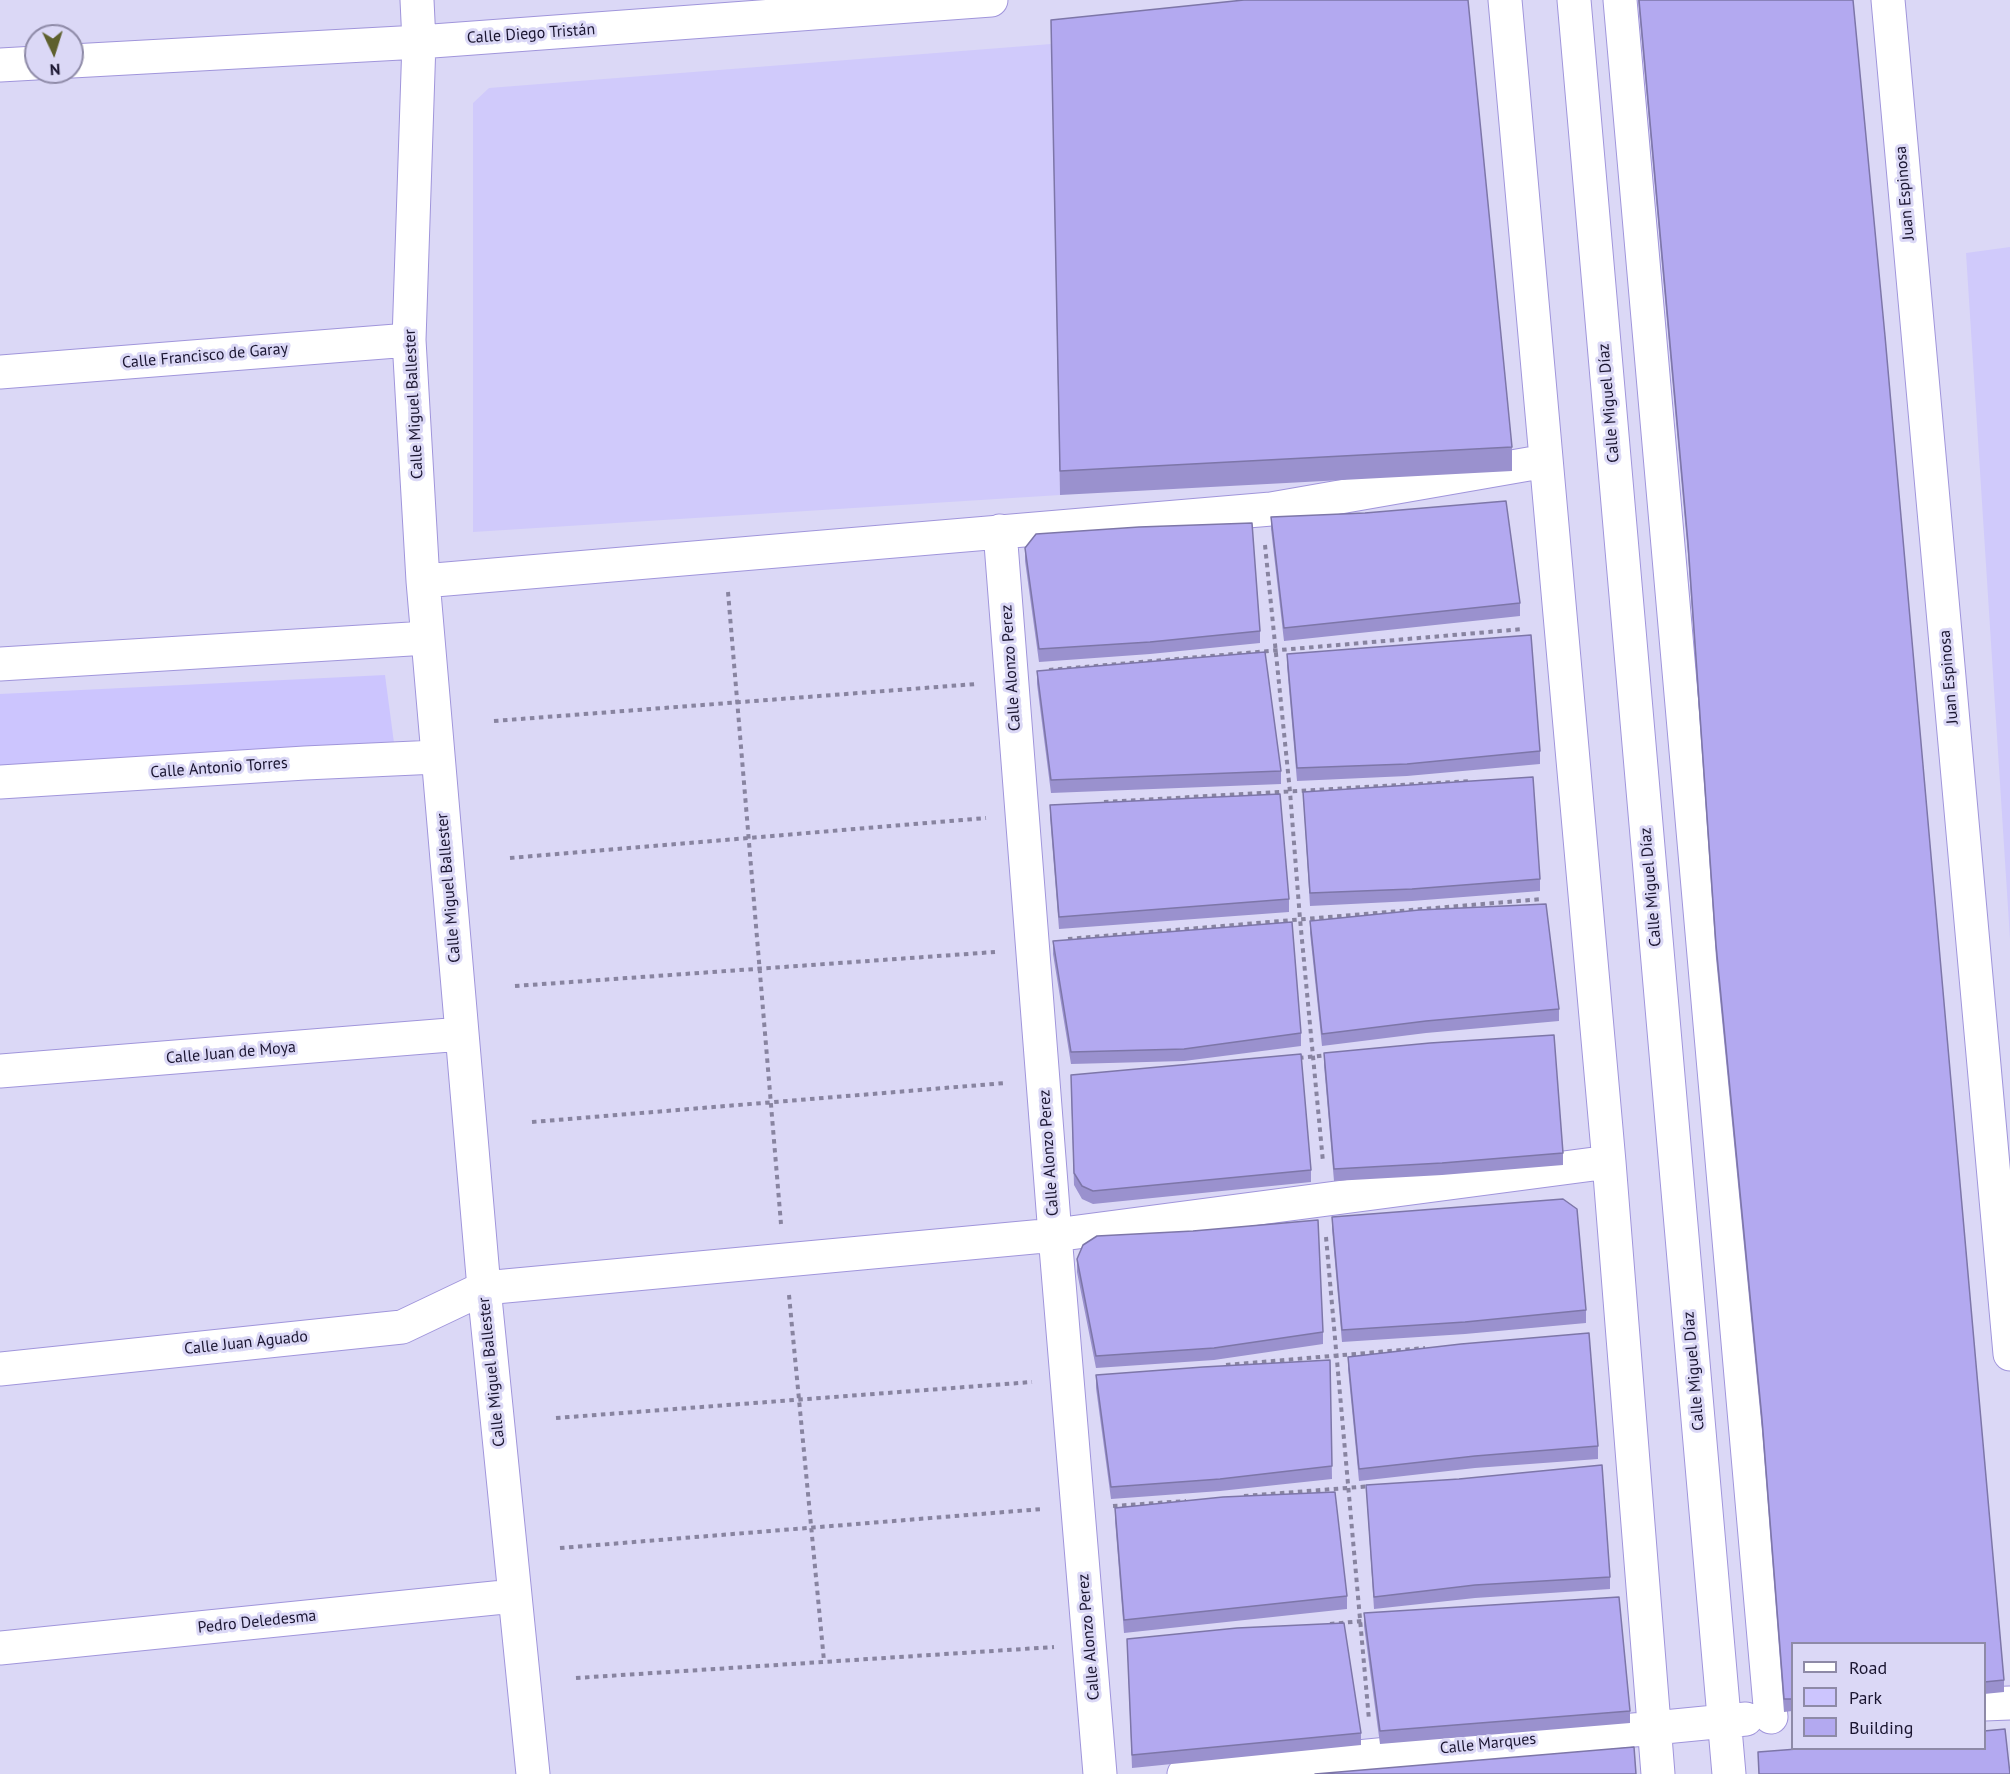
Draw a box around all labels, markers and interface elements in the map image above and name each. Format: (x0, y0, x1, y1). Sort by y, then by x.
street label: Calle Diego Tristán (466, 20, 596, 48)
north arrow (24, 24, 84, 84)
text: N (49, 60, 61, 80)
street label: Juan Espinosa (1891, 145, 1919, 241)
street label: Calle Miguel Ballester (400, 329, 428, 479)
street label: Calle Francisco de Garay (121, 339, 289, 373)
street label: Calle Miguel Díaz (1594, 343, 1624, 463)
street label: Calle Alonzo Perez (997, 604, 1025, 732)
street label: Juan Espinosa (1935, 629, 1963, 725)
street label: Calle Antonio Torres (150, 754, 288, 782)
street label: Calle Miguel Ballester (433, 812, 465, 964)
street label: Calle Miguel Díaz (1636, 827, 1666, 947)
street label: Calle Juan de Moya (165, 1038, 297, 1068)
street label: Calle Alonzo Perez (1035, 1089, 1063, 1217)
street label: Calle Miguel Ballester (475, 1296, 509, 1448)
street label: Calle Miguel Díaz (1679, 1311, 1709, 1431)
street label: Calle Juan Aguado (183, 1327, 309, 1359)
street label: Calle Alonzo Perez (1074, 1573, 1104, 1701)
street label: Pedro Deledesma (197, 1606, 317, 1638)
legend (1791, 1642, 1986, 1750)
text: Road (1849, 1656, 1887, 1679)
text: Park (1849, 1686, 1882, 1709)
text: Building (1849, 1716, 1913, 1739)
street label: Calle Marques (1439, 1729, 1537, 1759)

